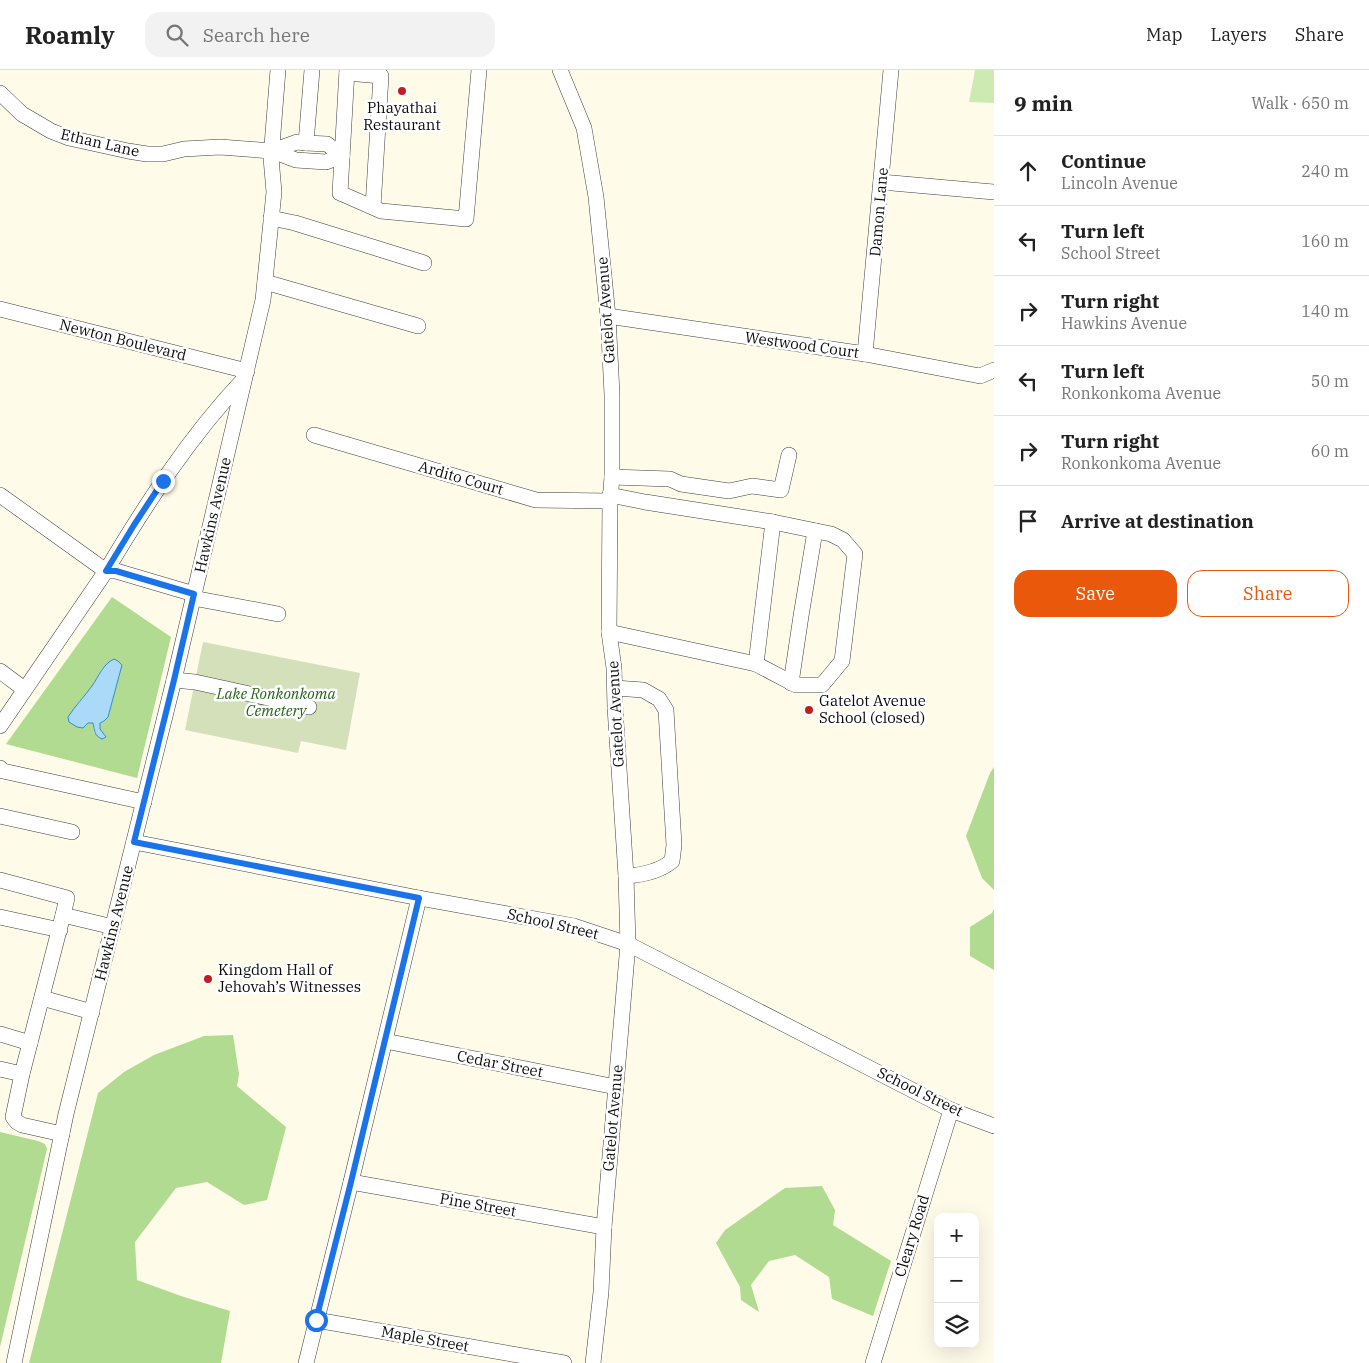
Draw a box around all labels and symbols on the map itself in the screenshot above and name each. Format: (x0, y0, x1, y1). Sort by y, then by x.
marker: Phayathai Restaurant (396, 85, 408, 97)
place label: Phayathai Restaurant (363, 98, 441, 134)
street label: Ethan Lane (59, 124, 141, 161)
street label: Damon Lane (865, 167, 892, 257)
street label: Gatelot Avenue (592, 256, 619, 364)
street label: Newton Boulevard (58, 315, 189, 364)
street label: Westwood Court (744, 327, 860, 362)
street label: Hawkins Avenue (190, 455, 235, 575)
street label: Ardito Court (416, 456, 506, 499)
route end (152, 470, 175, 493)
street label: Gatelot Avenue (603, 660, 628, 768)
park label: Lake Ronkonkoma Cemetery (215, 684, 336, 720)
place label: Gatelot Avenue School (closed) (819, 691, 926, 727)
marker: Gatelot Avenue School (closed) (803, 704, 815, 716)
street label: Hawkins Avenue (90, 863, 137, 982)
street label: School Street (506, 904, 601, 943)
place label: Kingdom Hall of Jehovah’s Witnesses (218, 960, 361, 996)
marker: Kingdom Hall of Jehovah’s Witnesses (202, 973, 214, 985)
street label: Cedar Street (455, 1046, 545, 1081)
street label: School Street (874, 1063, 966, 1120)
street label: Gatelot Avenue (598, 1064, 627, 1172)
street label: Pine Street (438, 1188, 518, 1221)
street label: Cleary Road (890, 1192, 933, 1279)
route start (305, 1309, 328, 1332)
street label: Maple Street (380, 1321, 470, 1356)

